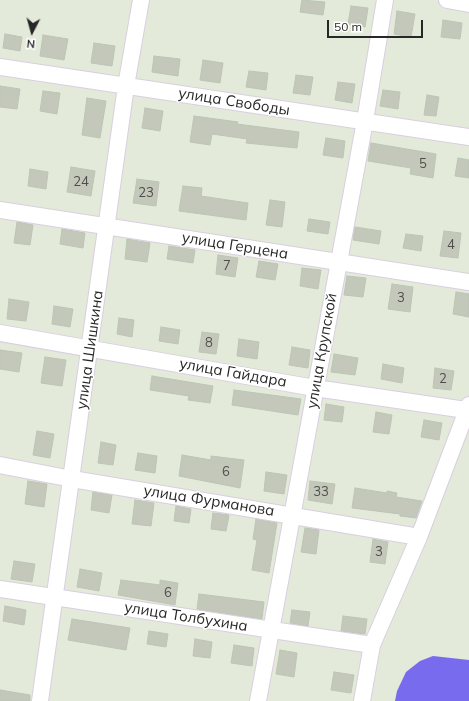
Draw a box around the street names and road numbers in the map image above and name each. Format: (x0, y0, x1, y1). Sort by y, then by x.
street label: улица Свободы (177, 84, 291, 120)
street label: улица Герцена (181, 229, 289, 263)
street label: улица Шишкина (73, 289, 107, 411)
street label: улица Крупской (303, 292, 341, 410)
street label: улица Гайдара (178, 355, 288, 391)
street label: улица Фурманова (142, 482, 276, 520)
street label: улица Толбухина (123, 598, 249, 636)

